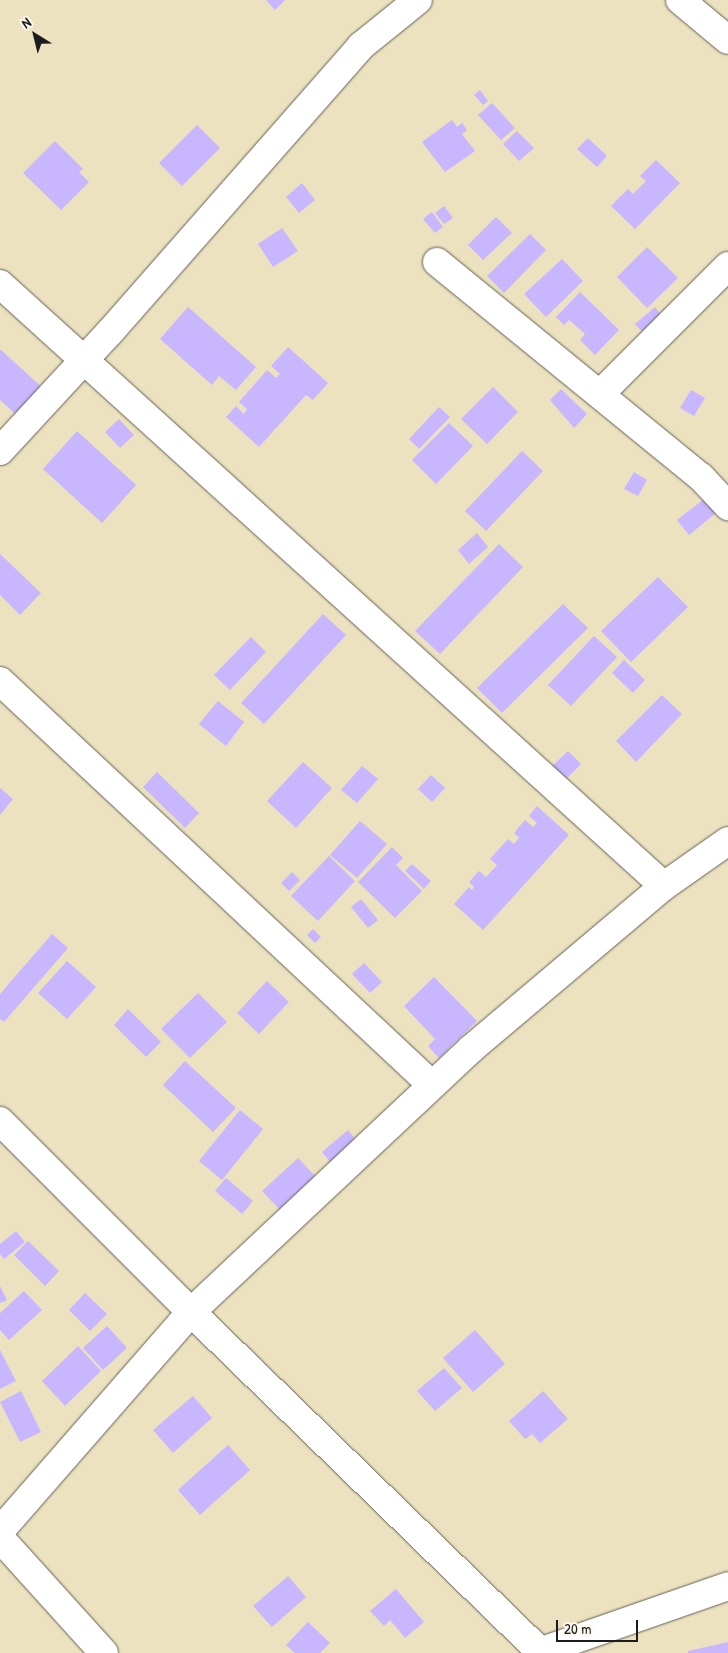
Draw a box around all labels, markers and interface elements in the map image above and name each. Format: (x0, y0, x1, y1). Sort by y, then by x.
north arrow (10, 10, 60, 60)
text: N (17, 13, 34, 32)
scale bar (558, 1610, 640, 1642)
text: 20 m (564, 1618, 591, 1639)

